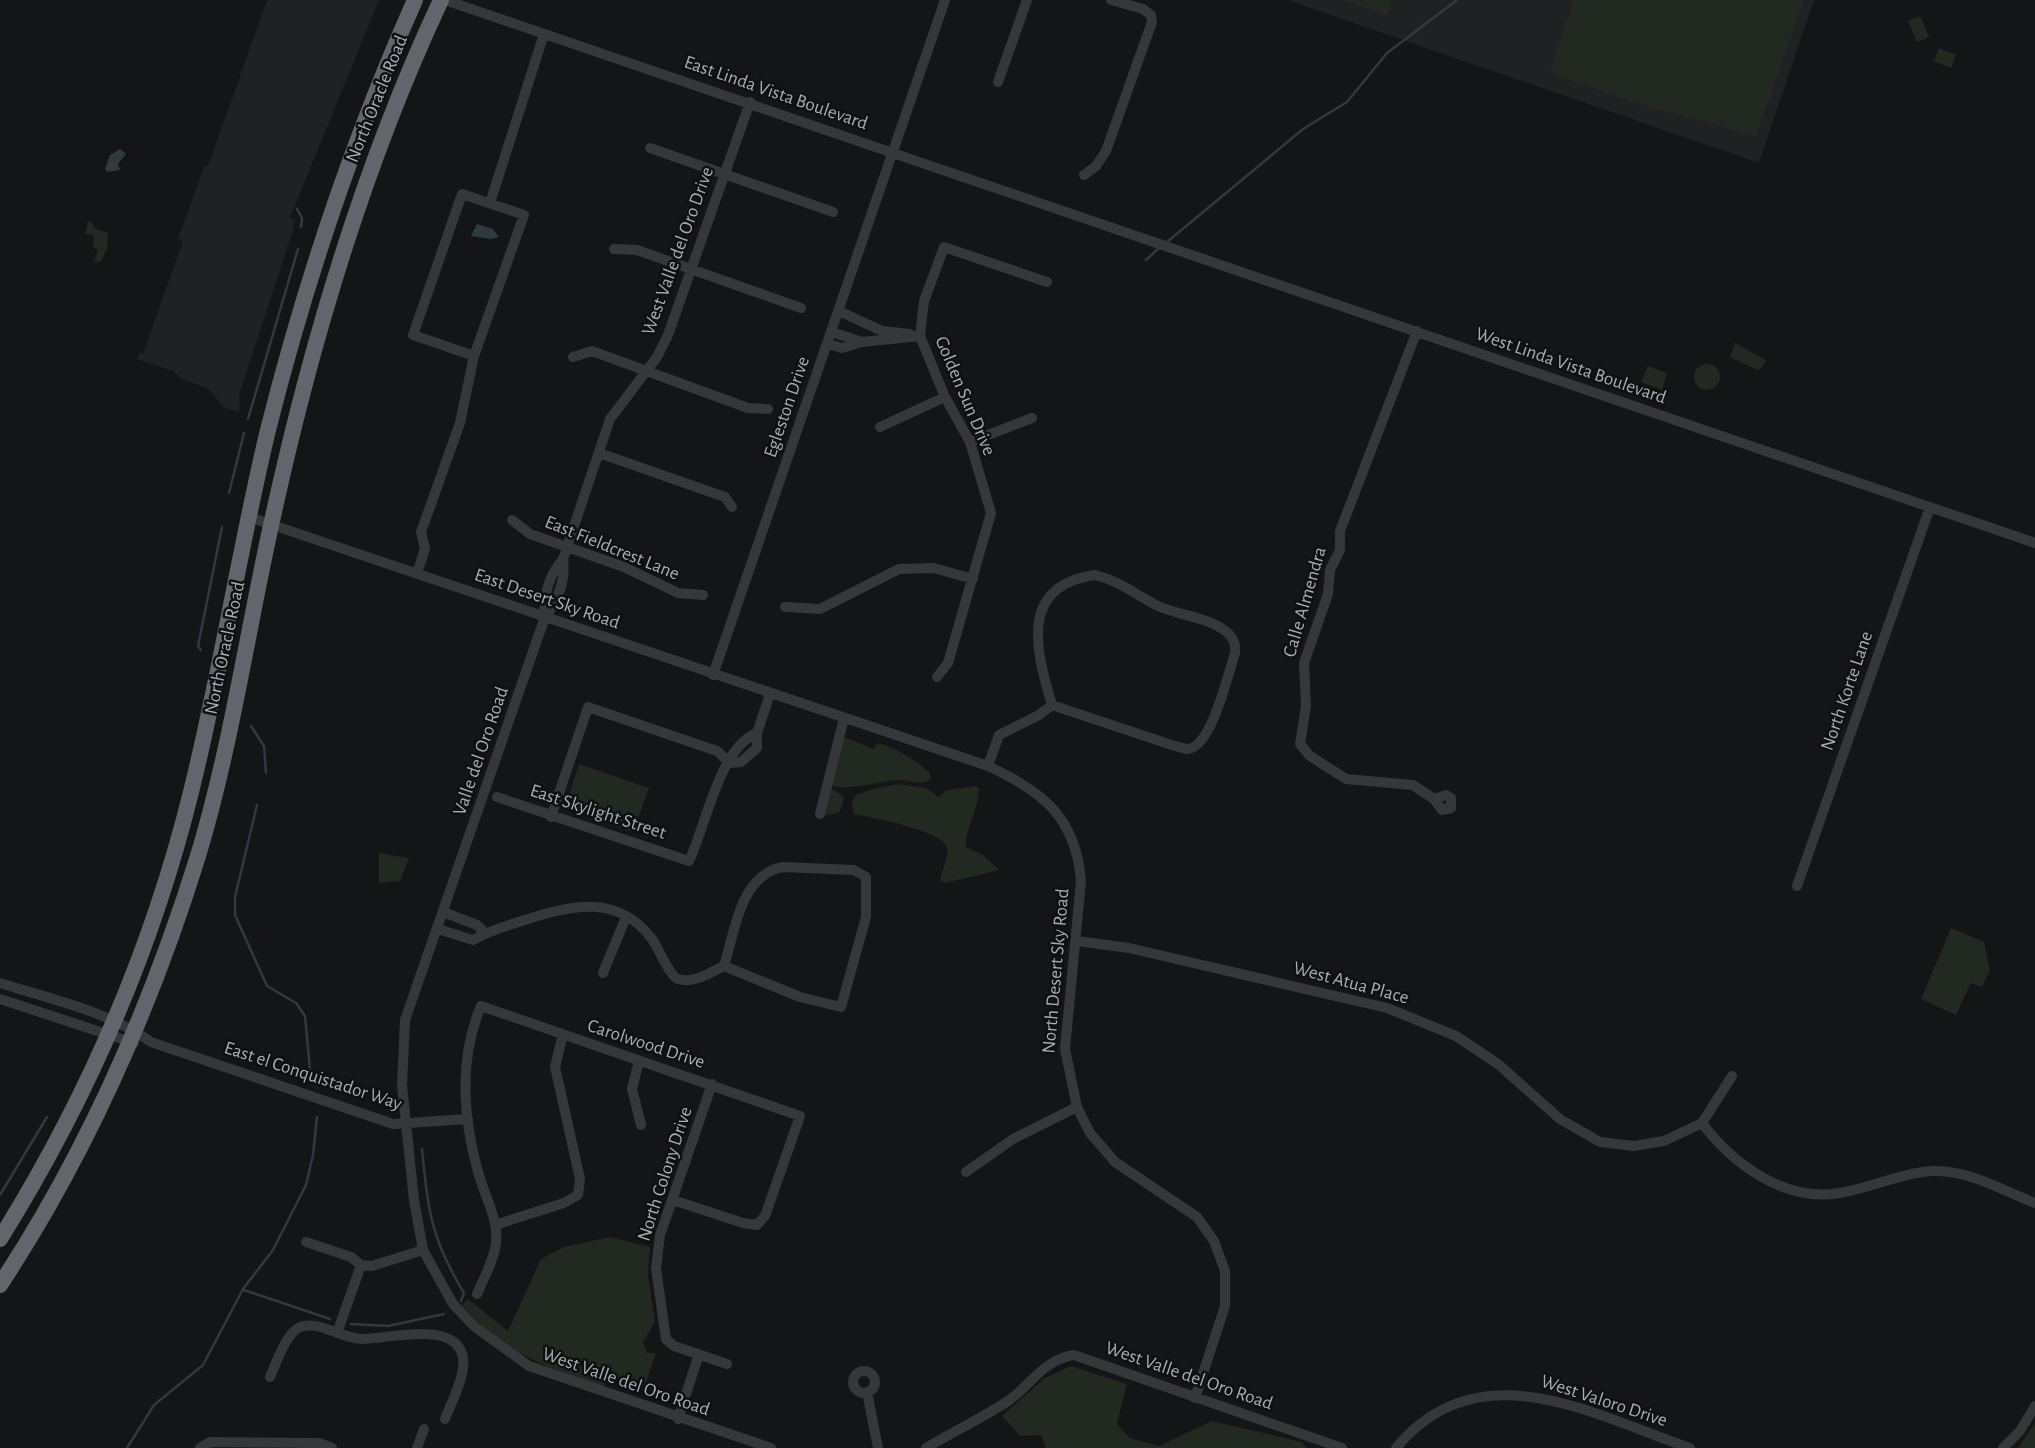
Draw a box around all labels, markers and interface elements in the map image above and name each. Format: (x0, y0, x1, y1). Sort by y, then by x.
street label: North Oracle Road (343, 33, 411, 165)
street label: East Linda Vista Boulevard (682, 53, 870, 133)
street label: West Valle del Oro Drive (639, 164, 717, 338)
street label: West Linda Vista Boulevard (1473, 324, 1669, 408)
street label: Golden Sun Drive (931, 334, 999, 458)
street label: Egleston Drive (761, 354, 813, 460)
street label: East Fieldcrest Lane (542, 512, 682, 584)
street label: Calle Almendra (1280, 544, 1330, 659)
street label: East Desert Sky Road (472, 565, 622, 633)
street label: North Oracle Road (202, 580, 248, 716)
street label: North Korte Lane (1818, 629, 1876, 753)
street label: Valle del Oro Road (450, 684, 512, 818)
street label: East Skylight Street (528, 781, 668, 843)
street label: North Desert Sky Road (1039, 888, 1073, 1054)
street label: West Atua Place (1291, 958, 1411, 1008)
street label: Carolwood Drive (585, 1016, 707, 1072)
street label: East el Conquistador Way (222, 1038, 404, 1114)
street label: North Colony Drive (634, 1105, 696, 1243)
street label: West Valle del Oro Road (1103, 1338, 1275, 1414)
street label: West Valle del Oro Road (540, 1344, 712, 1420)
street label: West Valoro Drive (1539, 1372, 1669, 1430)

